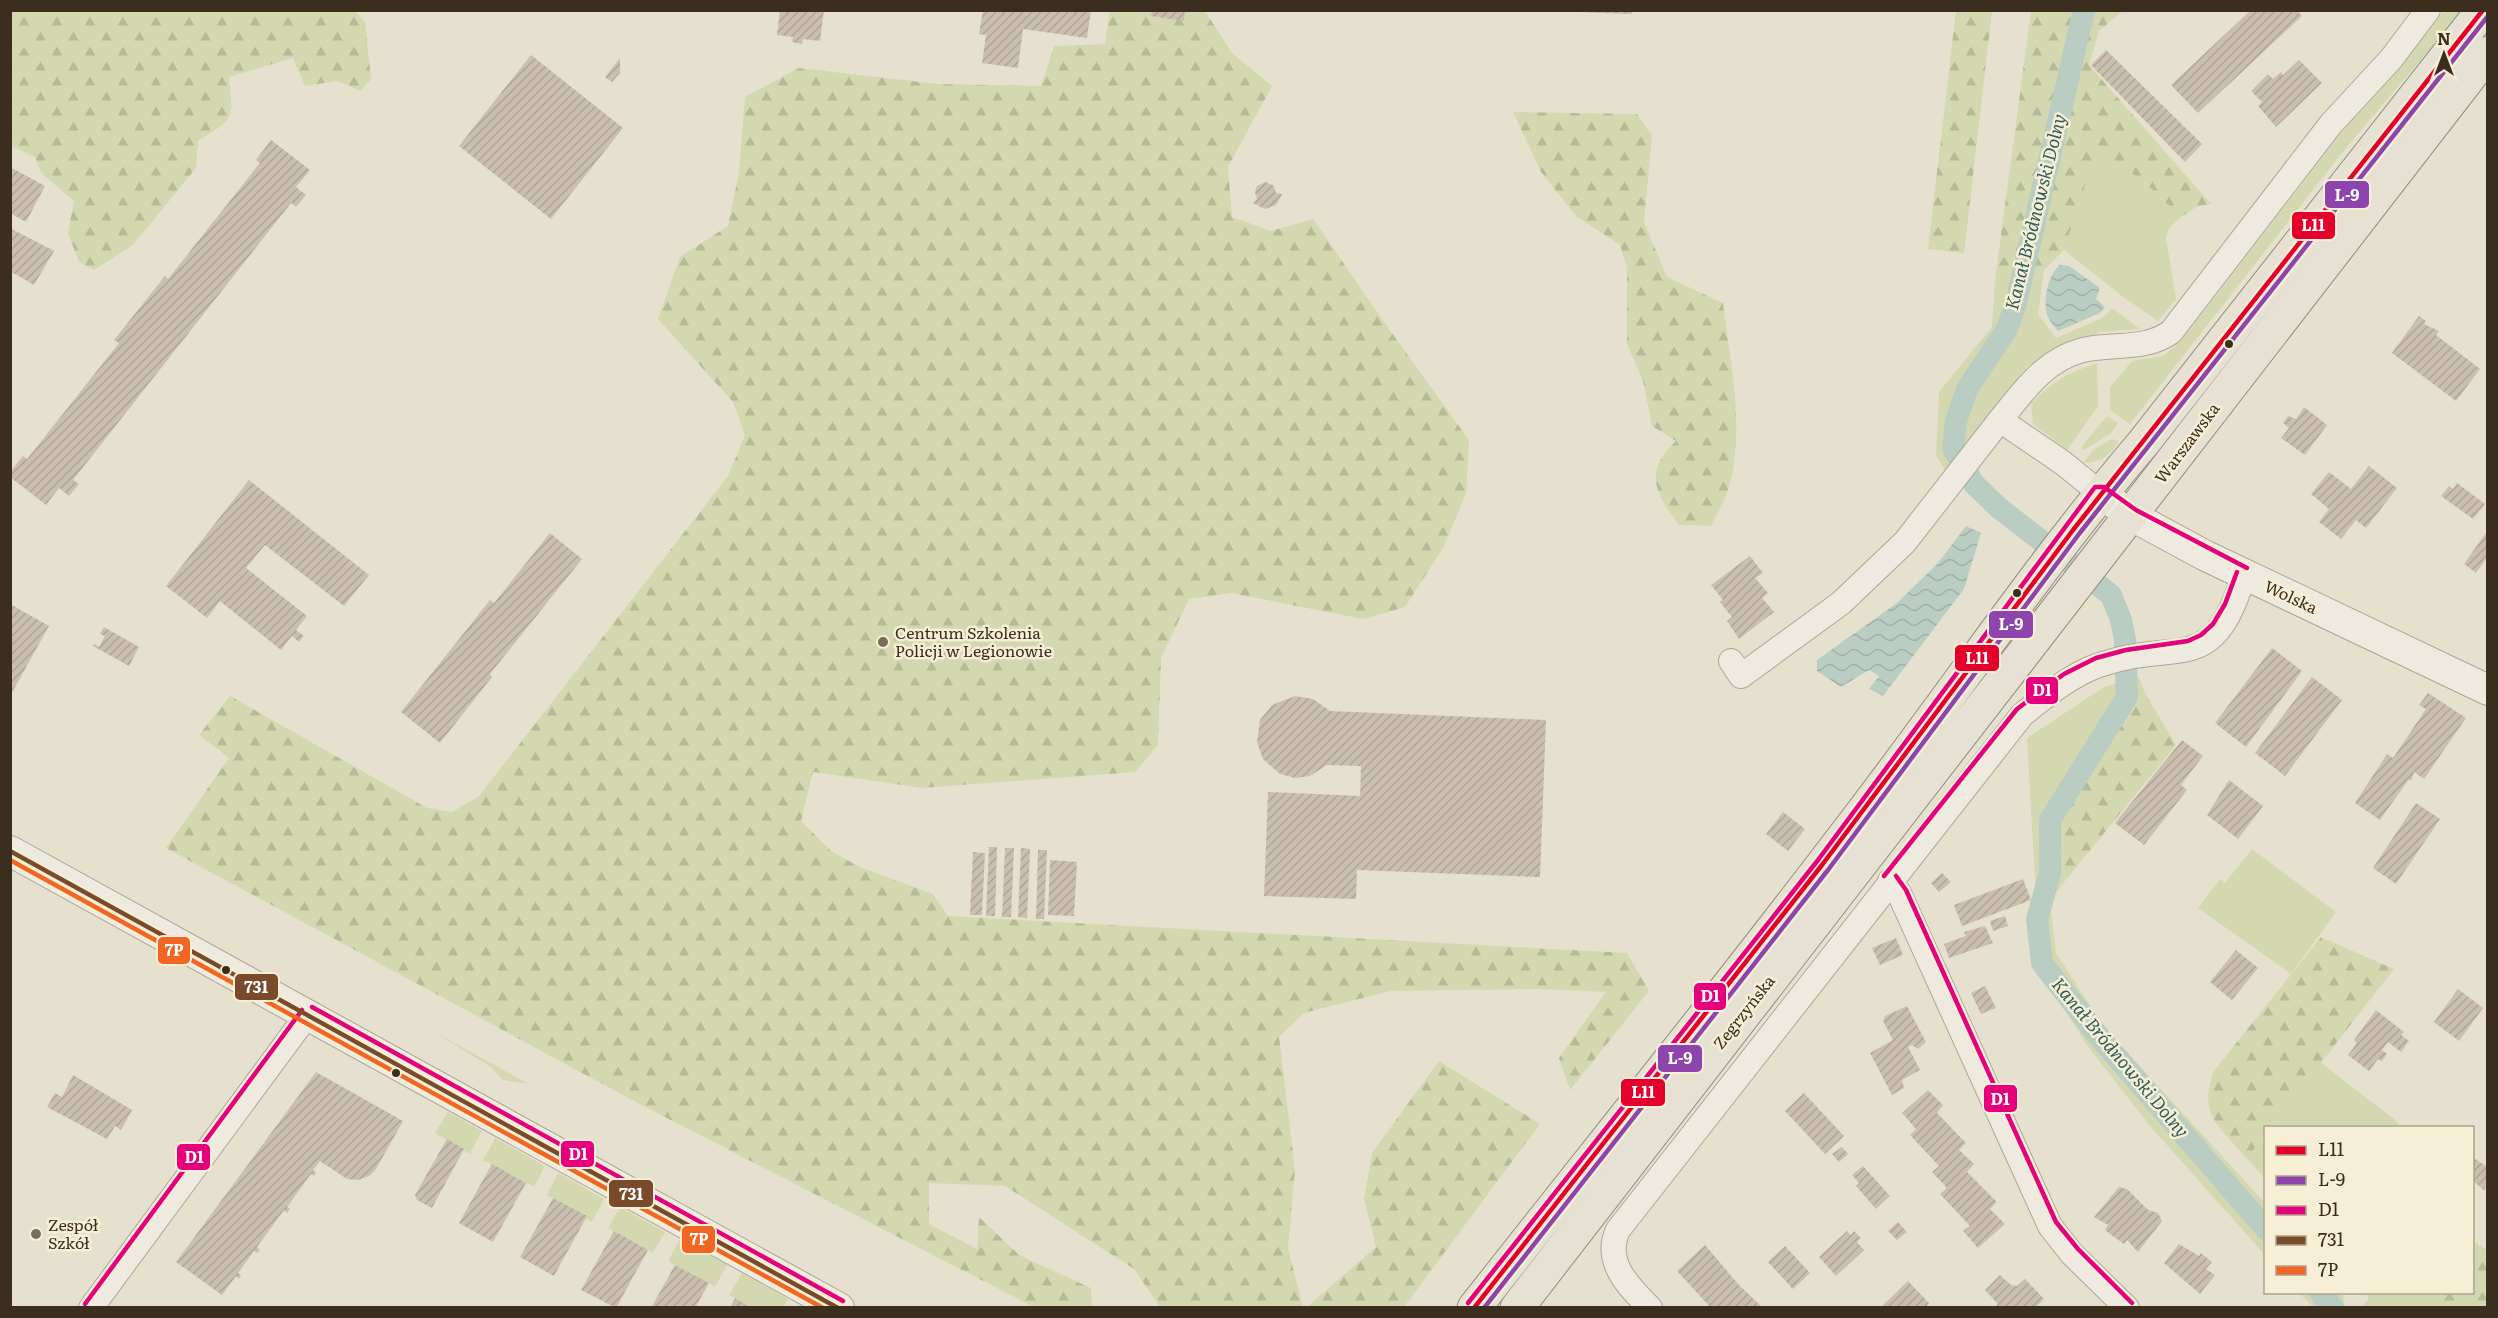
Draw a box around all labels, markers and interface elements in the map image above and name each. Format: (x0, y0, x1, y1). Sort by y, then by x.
north arrow (2414, 24, 2474, 84)
text: N (2437, 26, 2451, 50)
water label: Kanał Bródnowski Dolny (1997, 111, 2072, 313)
line badge: L-9 (2324, 180, 2370, 209)
text: L-9 (2335, 182, 2359, 206)
line badge: L11 (2291, 211, 2336, 240)
text: L11 (2301, 212, 2325, 236)
unlabelled marker (2223, 338, 2235, 350)
street label: Warszawska (2148, 397, 2225, 488)
street label: Wolska (2261, 573, 2322, 619)
unlabelled marker (2011, 587, 2023, 599)
line badge: L-9 (1988, 610, 2034, 639)
text: L-9 (1999, 611, 2023, 635)
place label: Centrum Szkolenia Policji w Legionowie (895, 620, 1052, 662)
marker: Centrum Szkolenia Policji w Legionowie (876, 635, 890, 649)
line badge: L11 (1954, 644, 2000, 672)
text: L11 (1965, 645, 1989, 669)
line badge: D1 (2025, 676, 2059, 705)
text: D1 (2032, 677, 2052, 701)
line badge: 7P (157, 936, 191, 965)
text: 7P (164, 937, 184, 961)
unlabelled marker (220, 964, 232, 976)
street label: Zegrzyńska (1707, 969, 1780, 1054)
water label: Kanał Bródnowski Dolny (2046, 971, 2196, 1143)
line badge: 731 (234, 973, 279, 1001)
text: 731 (244, 974, 268, 998)
line badge: D1 (1693, 982, 1727, 1011)
text: D1 (1700, 983, 1720, 1007)
line badge: L-9 (1657, 1044, 1703, 1073)
text: L-9 (1668, 1045, 1692, 1069)
unlabelled marker (390, 1067, 402, 1079)
line badge: L11 (1620, 1078, 1666, 1107)
text: L11 (1631, 1079, 1655, 1103)
line badge: D1 (1983, 1084, 2018, 1113)
text: D1 (1990, 1086, 2010, 1110)
legend (2264, 1126, 2474, 1294)
text: L11 (2318, 1135, 2344, 1162)
line badge: D1 (560, 1140, 595, 1168)
text: D1 (568, 1141, 588, 1165)
line badge: D1 (176, 1143, 211, 1171)
text: D1 (184, 1144, 204, 1168)
text: L-9 (2318, 1165, 2345, 1192)
line badge: 731 (608, 1179, 654, 1208)
text: 731 (619, 1181, 643, 1205)
text: D1 (2318, 1195, 2339, 1222)
place label: Zespół Szkół (48, 1212, 99, 1254)
line badge: 7P (681, 1225, 716, 1254)
text: 731 (2318, 1225, 2344, 1252)
text: 7P (689, 1226, 709, 1250)
marker: Zespół Szkół (29, 1227, 43, 1241)
text: 7P (2318, 1255, 2338, 1282)

